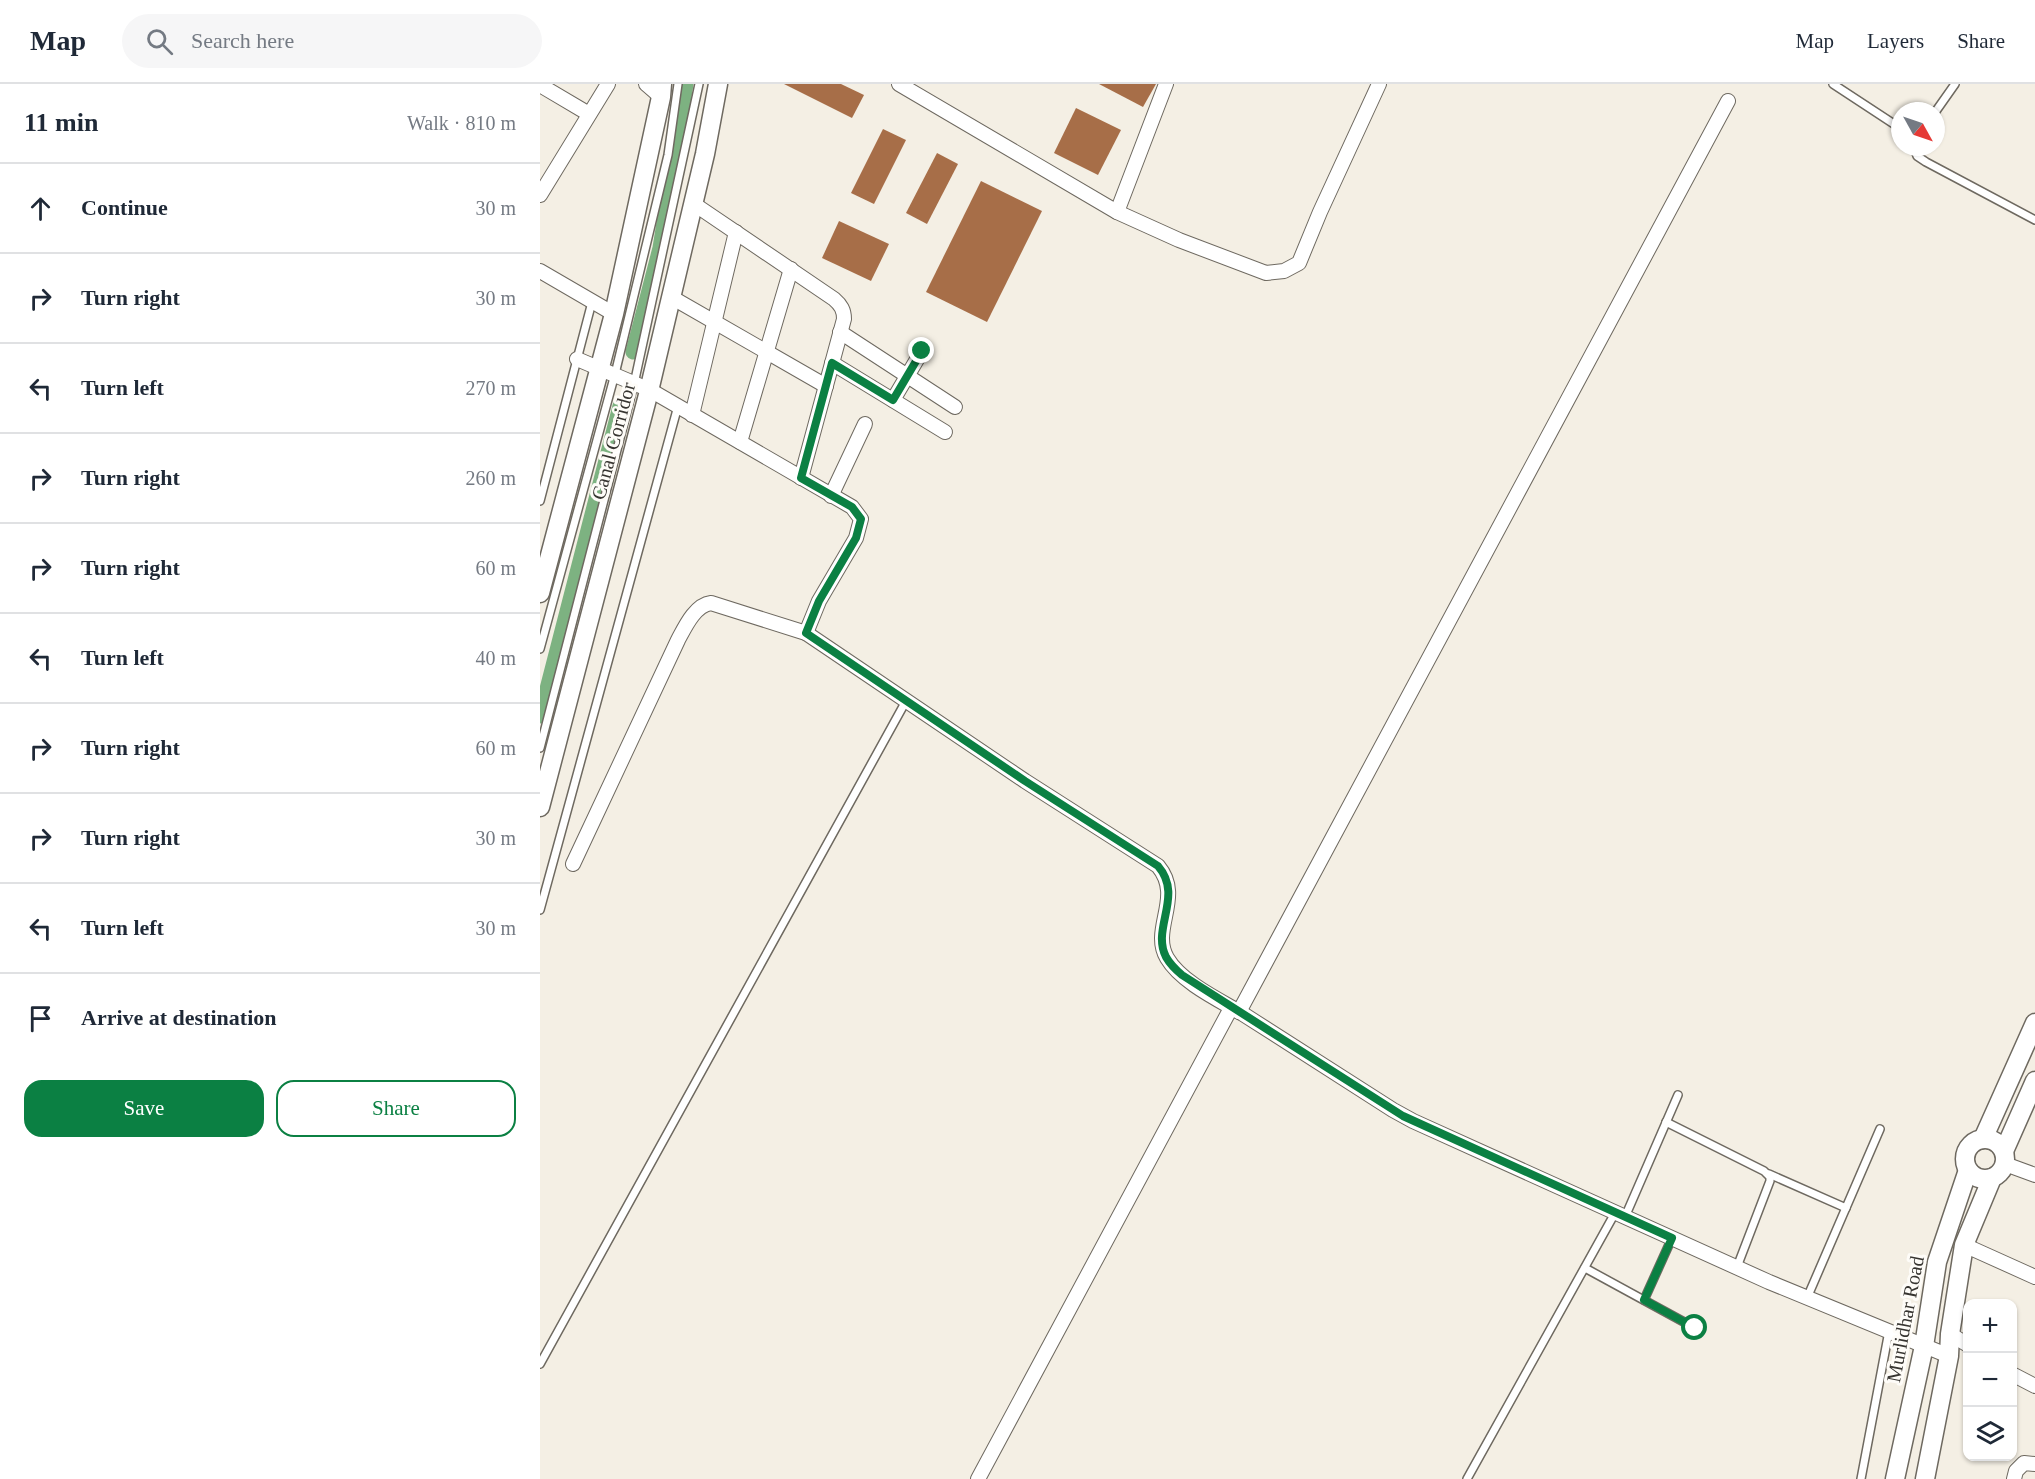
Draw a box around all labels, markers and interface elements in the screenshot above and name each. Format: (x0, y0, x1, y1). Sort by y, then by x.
search box (122, 14, 542, 68)
text: Map (30, 25, 86, 56)
icon: search (143, 25, 176, 58)
text: Search here (191, 28, 294, 53)
text: Map (1796, 29, 1834, 53)
text: Layers (1867, 29, 1924, 53)
text: Share (1957, 29, 2005, 53)
north arrow (1891, 102, 1945, 156)
text: 11 min (24, 108, 98, 137)
text: Walk · 810 m (407, 112, 516, 134)
icon: ahead (24, 192, 57, 225)
text: Continue (81, 195, 168, 220)
text: 30 m (475, 197, 516, 219)
icon: right (24, 282, 57, 315)
text: Turn right (81, 285, 180, 310)
text: 30 m (475, 287, 516, 309)
route end (908, 337, 934, 363)
icon: left (24, 372, 57, 405)
text: Turn left (81, 375, 164, 400)
text: 270 m (465, 377, 516, 399)
street label: Canal Corridor (587, 380, 639, 502)
icon: right (24, 462, 57, 495)
text: Turn right (81, 465, 180, 490)
text: 260 m (465, 467, 516, 489)
icon: right (24, 552, 57, 585)
text: Turn right (81, 555, 180, 580)
text: 60 m (475, 557, 516, 579)
icon: left (24, 642, 57, 675)
text: Turn left (81, 645, 164, 670)
text: 40 m (475, 647, 516, 669)
icon: right (24, 732, 57, 765)
text: Turn right (81, 735, 180, 760)
text: 60 m (475, 737, 516, 759)
icon: right (24, 822, 57, 855)
text: Turn right (81, 825, 180, 850)
text: 30 m (475, 827, 516, 849)
icon: left (24, 912, 57, 945)
text: Turn left (81, 915, 164, 940)
text: 30 m (475, 917, 516, 939)
icon: arrive (24, 1002, 57, 1035)
text: Arrive at destination (81, 1005, 277, 1030)
button: Save (24, 1080, 264, 1137)
button: Share (276, 1080, 516, 1137)
street label: Murlidhar Road (1882, 1254, 1928, 1384)
map controls (1963, 1299, 2017, 1461)
button: + (1963, 1299, 2017, 1353)
route start (1681, 1314, 1707, 1340)
button: − (1963, 1353, 2017, 1407)
button: layers (1963, 1407, 2017, 1461)

